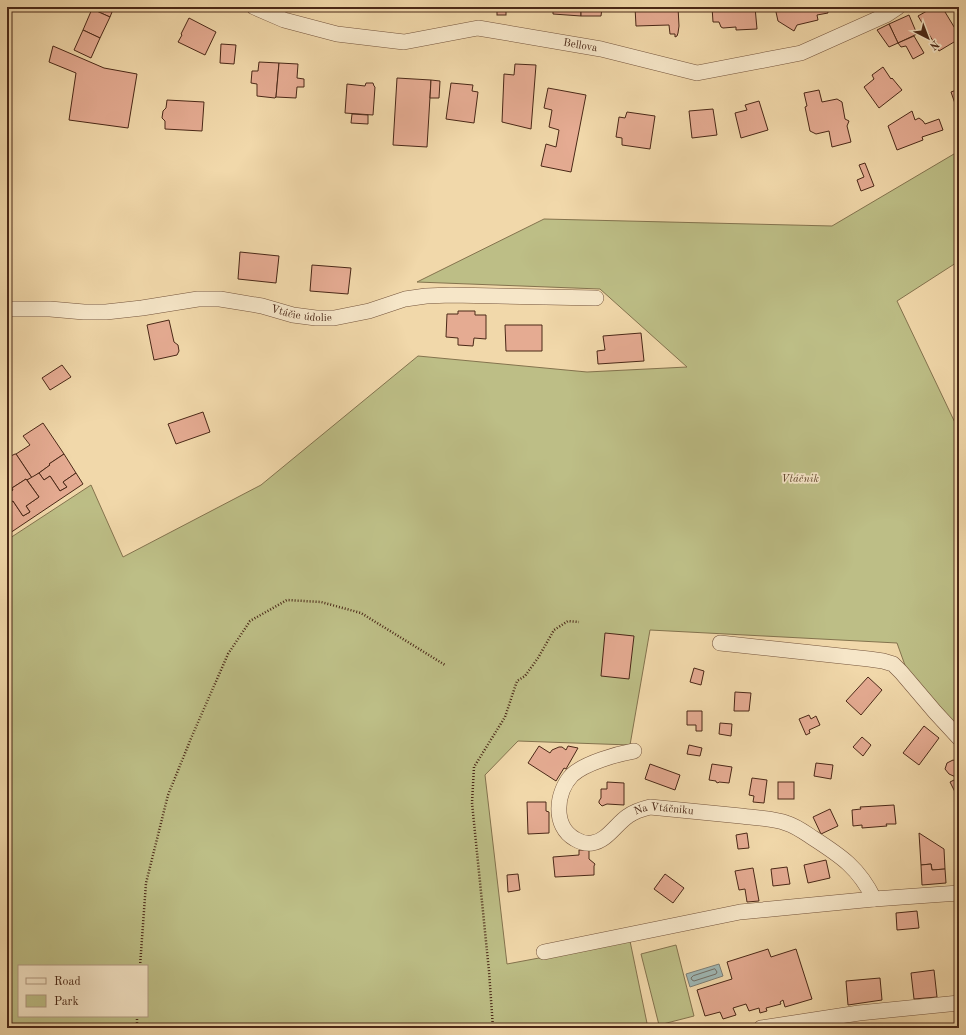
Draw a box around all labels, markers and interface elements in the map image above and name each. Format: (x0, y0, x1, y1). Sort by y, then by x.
north arrow (908, 18, 948, 58)
street label: Bellova (562, 37, 599, 54)
text: N (926, 37, 940, 52)
street label: Vtáčie údolie (270, 303, 332, 324)
park label: Vtáčnik (781, 474, 819, 485)
street label: Na Vtáčniku (632, 802, 694, 817)
legend (18, 965, 148, 1017)
text: Road (54, 976, 81, 988)
text: Park (54, 996, 79, 1008)

